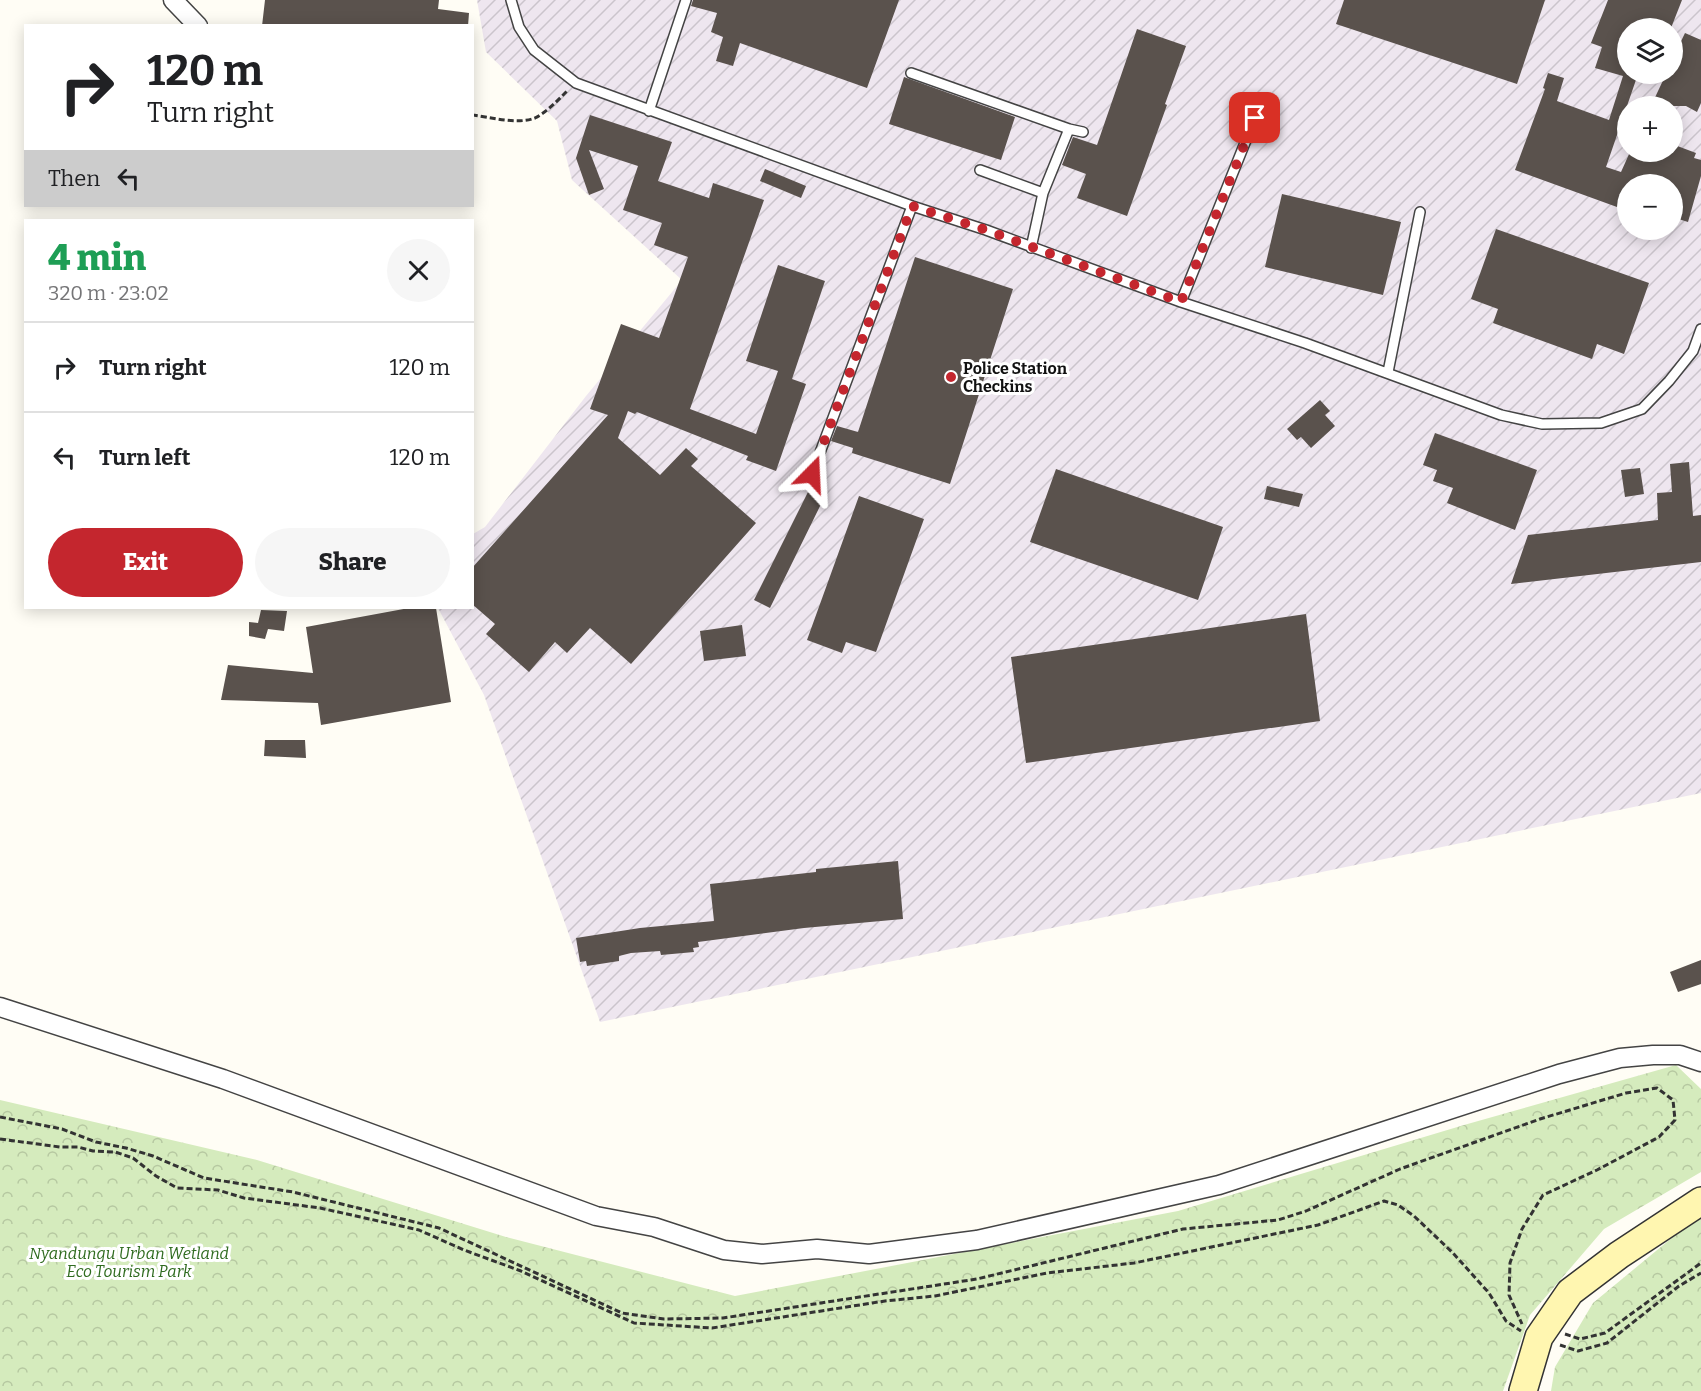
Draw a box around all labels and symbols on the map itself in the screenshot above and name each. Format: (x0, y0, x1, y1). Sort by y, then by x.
pin (1229, 92, 1280, 143)
place label: Police Station Checkins (963, 359, 1068, 396)
marker: Police Station Checkins (944, 370, 958, 384)
position arrow (780, 442, 844, 506)
park label: Nyandungu Urban Wetland Eco Tourism Park (29, 1244, 229, 1281)

